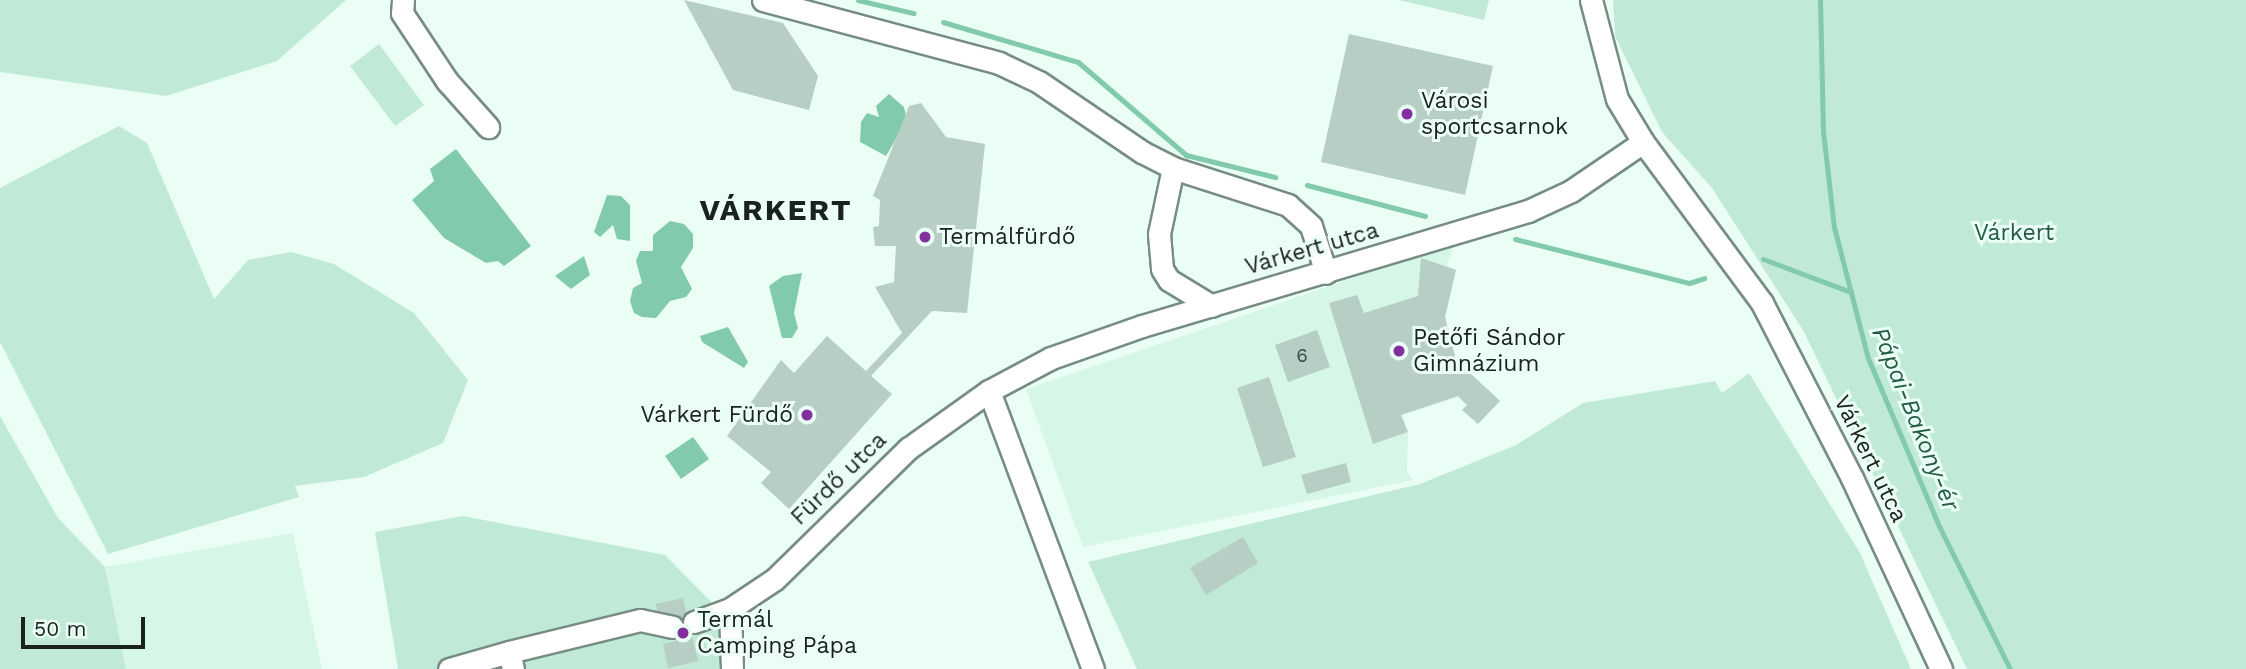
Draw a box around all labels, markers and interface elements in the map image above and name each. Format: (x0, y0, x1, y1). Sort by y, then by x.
place label: Városi sportcsarnok (1421, 87, 1568, 141)
marker: Városi sportcsarnok (1399, 106, 1415, 122)
district label: VÁRKERT (700, 192, 852, 228)
street label: Várkert utca (1242, 217, 1382, 281)
park label: Várkert (1974, 219, 2054, 247)
place label: Termálfürdő (939, 223, 1075, 251)
marker: Termálfürdő (917, 229, 933, 245)
water label: Pápai-Bakony-ér (1865, 323, 1965, 515)
place label: Petőfi Sándor Gimnázium (1413, 324, 1565, 378)
marker: Petőfi Sándor Gimnázium (1391, 343, 1407, 359)
house number: 6 (1296, 345, 1308, 367)
street label: Várkert utca (1827, 391, 1913, 527)
place label: Várkert Fürdő (641, 401, 793, 429)
marker: Várkert Fürdő (799, 407, 815, 423)
street label: Fürdő utca (786, 427, 892, 531)
scale bar (24, 602, 149, 646)
place label: Termál Camping Pápa (697, 606, 857, 660)
text: 50 m (34, 616, 86, 641)
marker: Termál Camping Pápa (675, 625, 691, 641)

